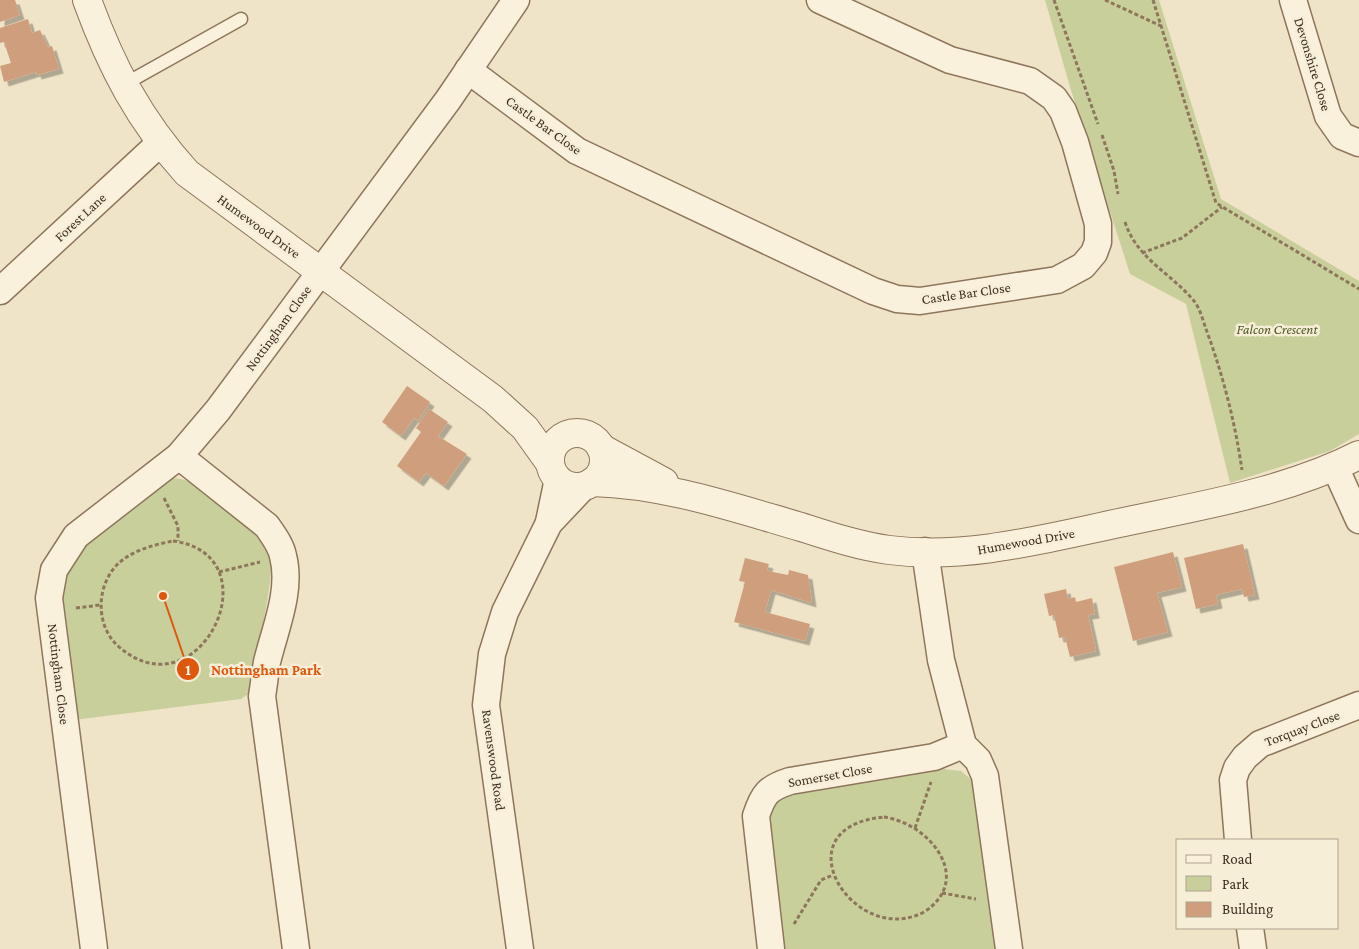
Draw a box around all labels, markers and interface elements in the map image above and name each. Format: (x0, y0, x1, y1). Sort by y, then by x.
street label: Devonshire Close (1291, 15, 1335, 113)
street label: Castle Bar Close (503, 92, 585, 158)
street label: Forest Lane (51, 189, 109, 245)
street label: Humewood Drive (214, 191, 304, 261)
street label: Castle Bar Close (921, 279, 1011, 307)
street label: Nottingham Close (242, 282, 314, 374)
park label: Falcon Crescent (1236, 321, 1318, 337)
street label: Humewood Drive (976, 525, 1076, 557)
street label: Nottingham Close (45, 623, 73, 725)
callout: Nottingham Park (176, 654, 331, 684)
text: 1 (185, 662, 191, 678)
text: Nottingham Park (211, 662, 322, 678)
street label: Torquay Close (1262, 706, 1342, 750)
street label: Ravenswood Road (479, 708, 509, 812)
street label: Somerset Close (787, 760, 873, 790)
legend (1176, 839, 1339, 929)
text: Road (1222, 851, 1253, 867)
text: Park (1222, 876, 1249, 892)
text: Building (1222, 901, 1273, 918)

